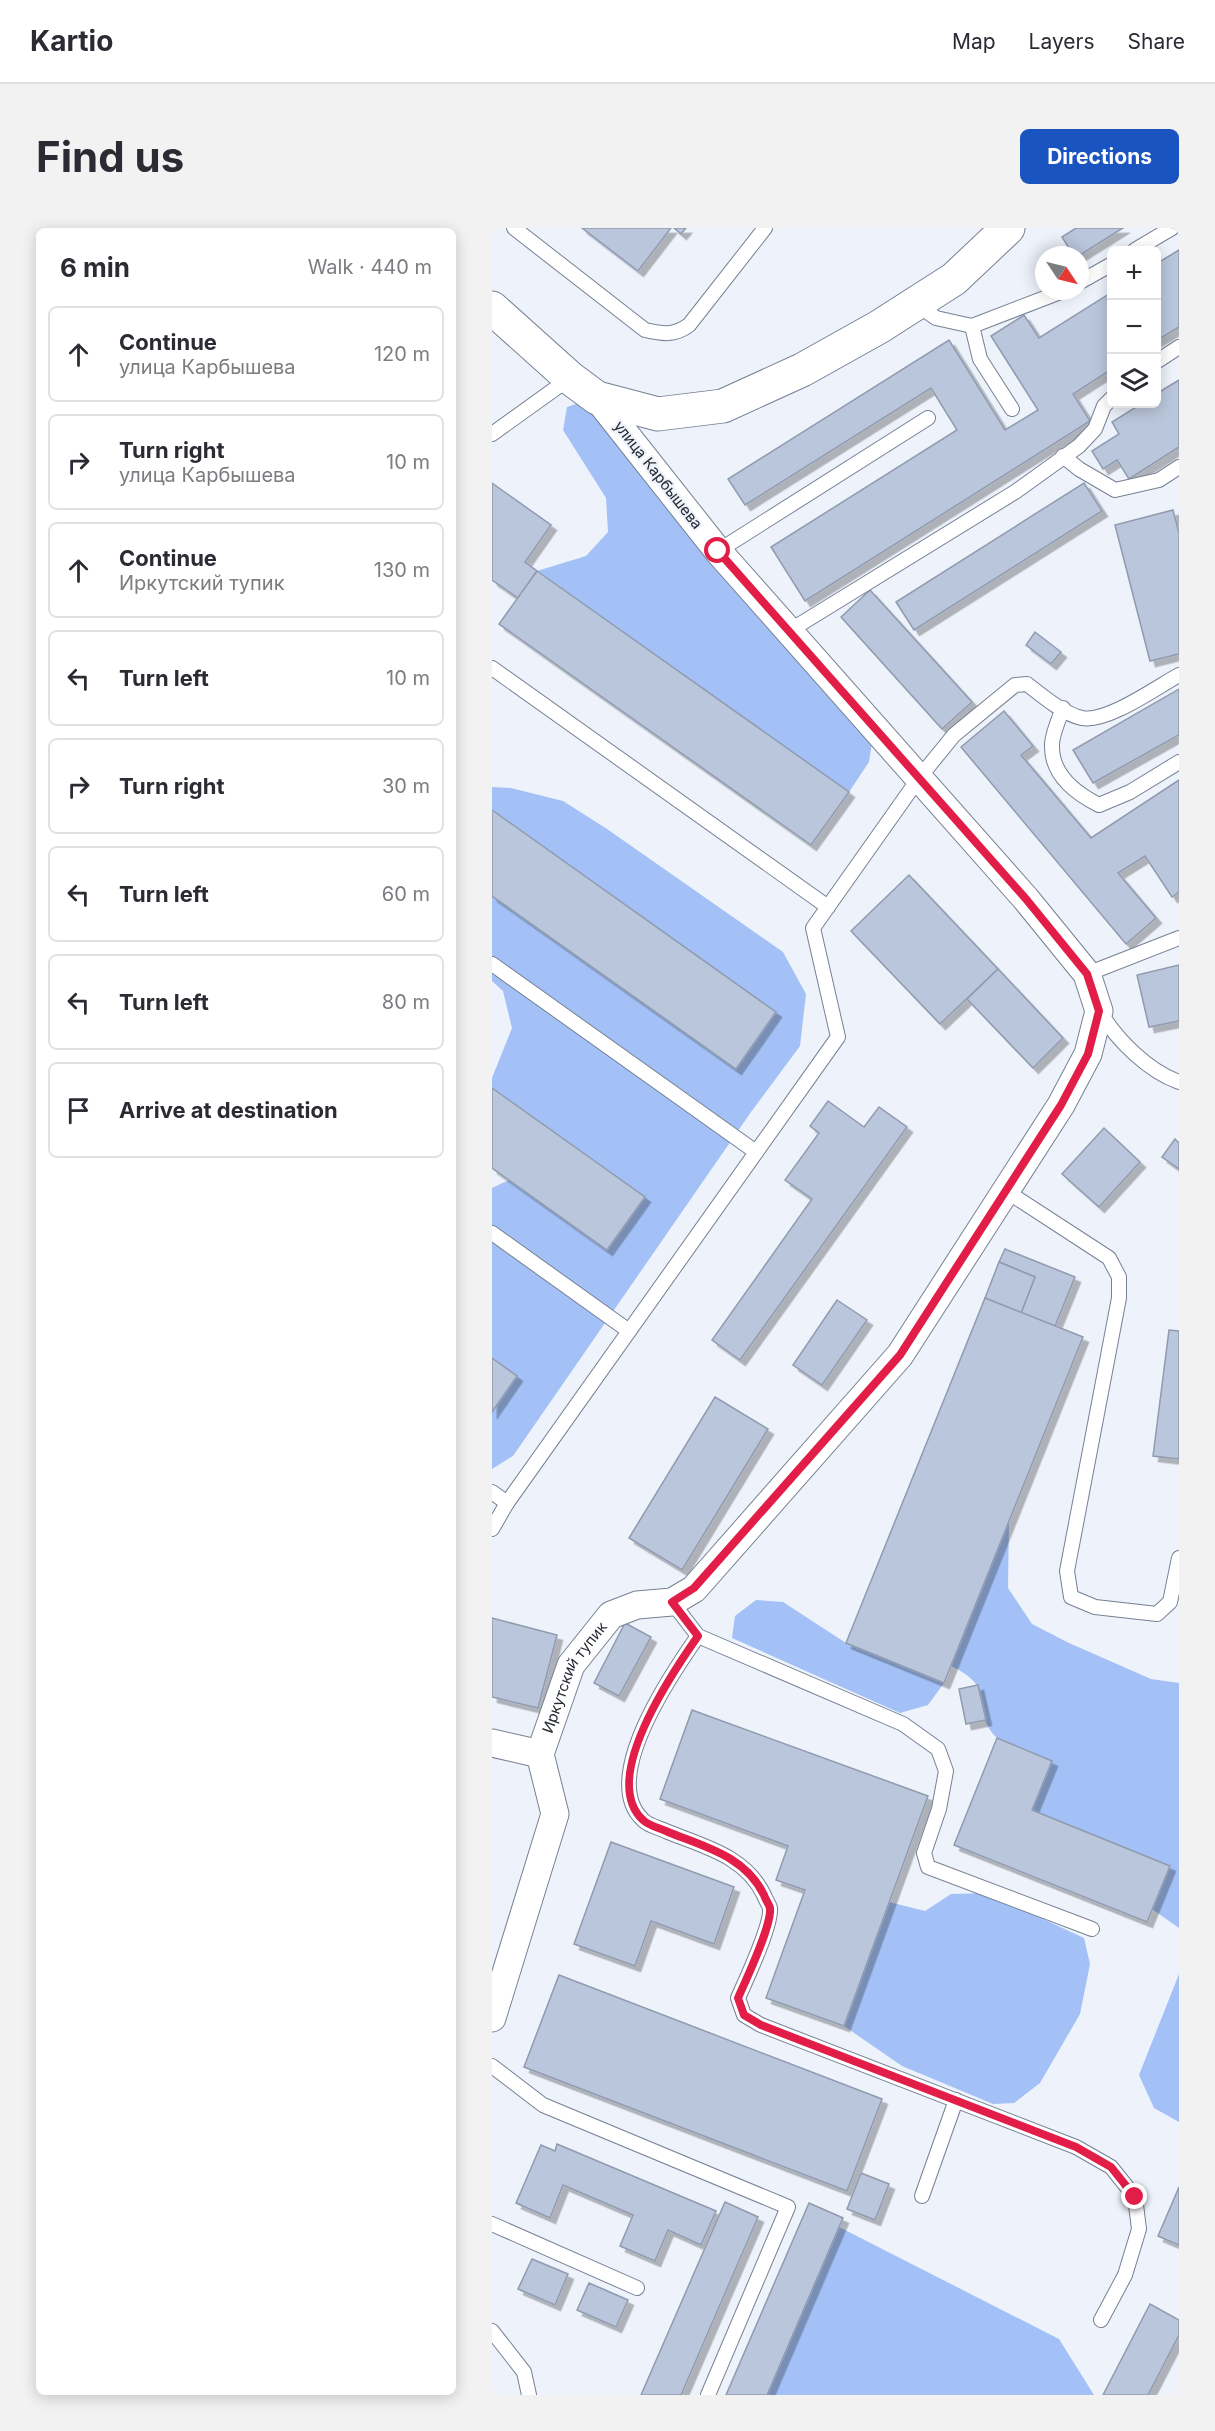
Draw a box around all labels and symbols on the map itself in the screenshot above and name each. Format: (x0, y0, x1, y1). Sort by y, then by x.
north arrow (1035, 246, 1089, 300)
street label: улица Карбышева (610, 417, 707, 533)
route start (704, 537, 730, 563)
street label: Иркутский тупик (538, 1618, 611, 1736)
route end (1121, 2183, 1147, 2209)

